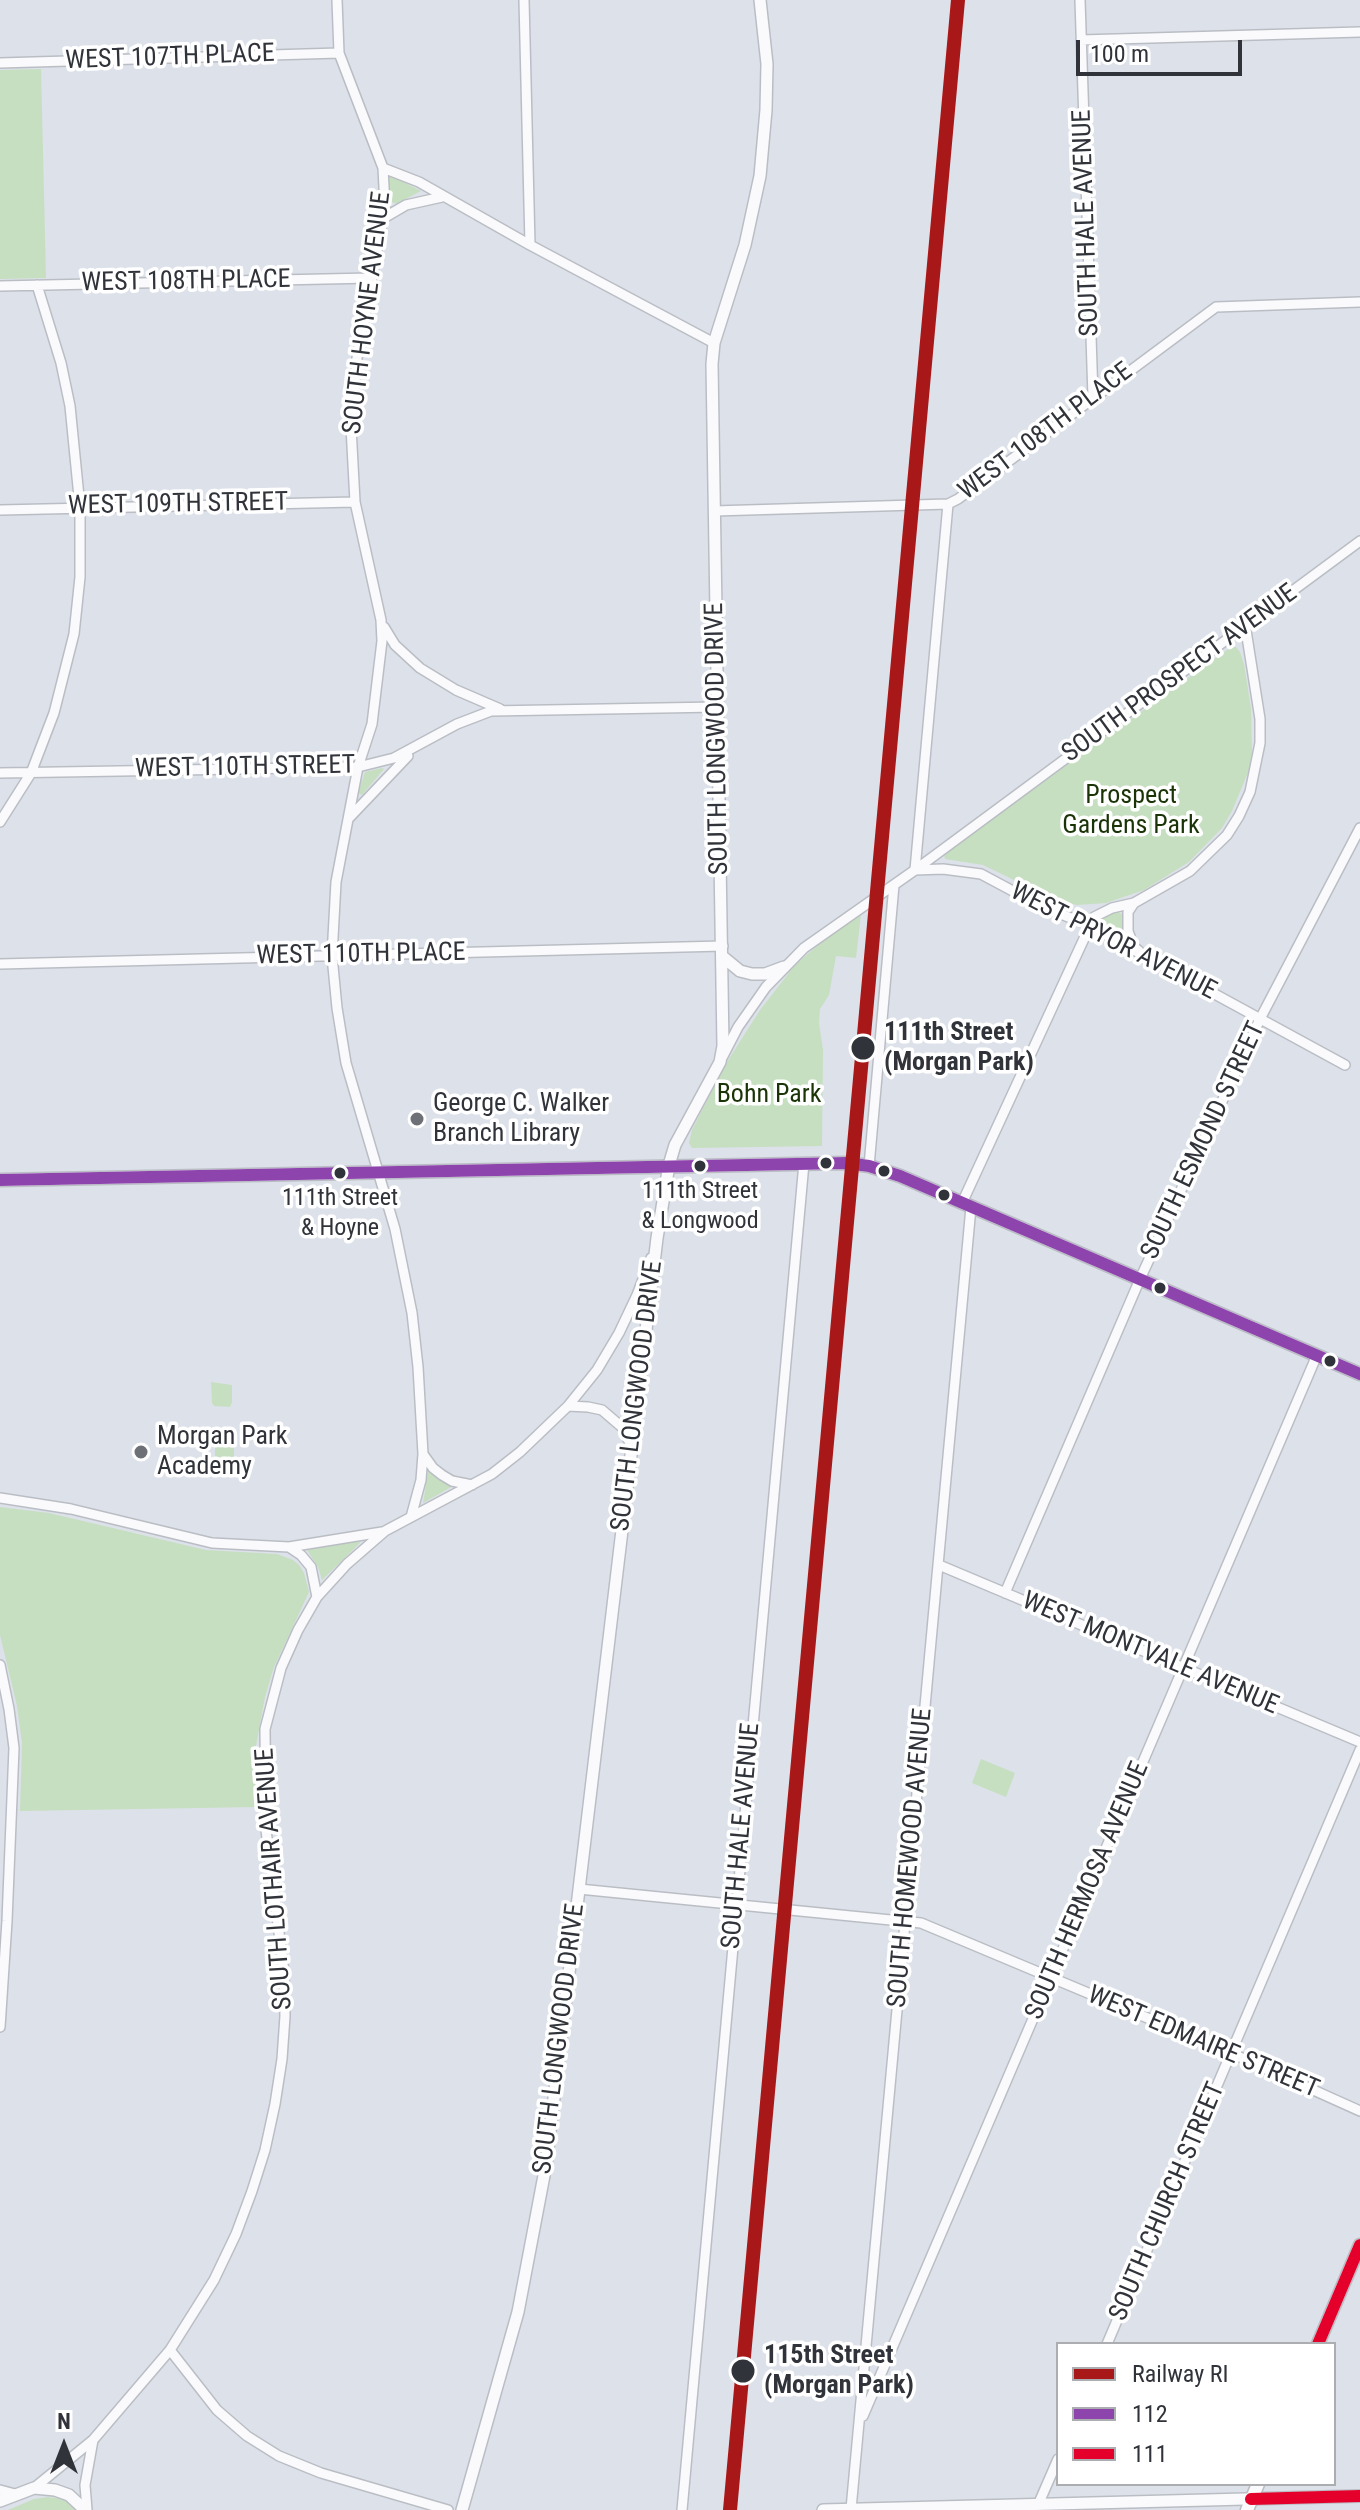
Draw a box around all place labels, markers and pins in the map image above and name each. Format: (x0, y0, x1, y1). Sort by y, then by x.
place label: 111th Street (Morgan Park) (884, 1017, 1034, 1078)
marker: 111th Street (Morgan Park) (849, 1034, 877, 1062)
place label: George C. Walker Branch Library (433, 1088, 609, 1150)
marker: George C. Walker Branch Library (408, 1110, 426, 1128)
unlabelled marker (818, 1155, 834, 1171)
marker: 111th Street & Longwood (692, 1158, 708, 1174)
unlabelled marker (876, 1163, 892, 1179)
marker: 111th Street & Hoyne (332, 1165, 348, 1181)
place label: 111th Street & Longwood (641, 1178, 759, 1234)
place label: 111th Street & Hoyne (282, 1185, 398, 1241)
unlabelled marker (936, 1187, 952, 1203)
unlabelled marker (1152, 1280, 1168, 1296)
unlabelled marker (1322, 1353, 1338, 1369)
place label: Morgan Park Academy (157, 1421, 288, 1482)
marker: Morgan Park Academy (132, 1443, 150, 1461)
place label: 115th Street (Morgan Park) (764, 2340, 914, 2402)
marker: 115th Street (Morgan Park) (729, 2357, 757, 2385)

